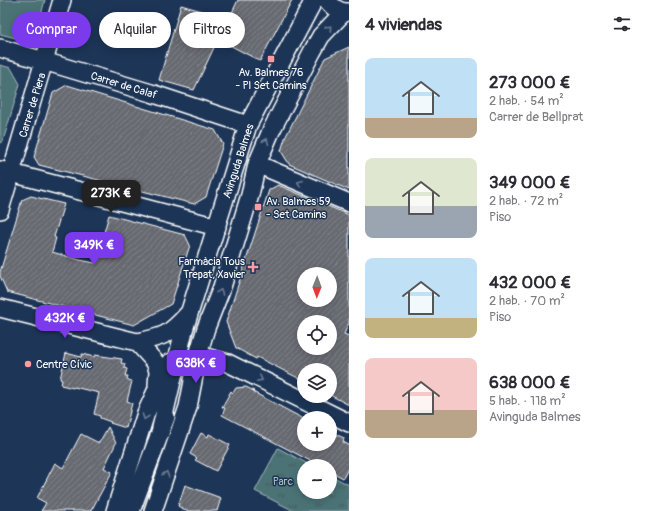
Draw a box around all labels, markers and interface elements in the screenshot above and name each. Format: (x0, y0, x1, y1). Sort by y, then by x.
chip: Comprar (12, 12, 91, 48)
chip: Alquilar (99, 12, 171, 48)
chip: Filtros (179, 12, 245, 48)
icon: filters (611, 13, 633, 35)
text: 4 viviendas (365, 14, 442, 35)
one-way arrow (324, 25, 332, 33)
marker: Av. Balmes 76 - Pl Set Camins (266, 54, 276, 64)
place label: Av. Balmes 76 - Pl Set Camins (235, 66, 307, 92)
street label: Carrer de Calaf (89, 69, 159, 102)
street label: Carrer de Piera (16, 71, 49, 139)
text: 273 000 € (489, 72, 570, 93)
icon: home (397, 74, 445, 122)
text: 2 hab. · 54 m² (489, 93, 564, 109)
text: Carrer de Bellprat (489, 109, 583, 125)
street label: Avinguda Balmes (220, 122, 257, 200)
one-way arrow (262, 138, 270, 145)
text: 349 000 € (489, 172, 571, 193)
icon: home (397, 174, 445, 222)
one-way arrow (297, 179, 304, 187)
pin: 273K € (78, 180, 144, 214)
text: 273K € (91, 185, 131, 201)
text: 2 hab. · 72 m² (489, 193, 563, 209)
place label: Av. Balmes 59 - Set Camins (266, 195, 331, 221)
marker: Av. Balmes 59 - Set Camins (253, 202, 263, 212)
text: Piso (489, 209, 511, 225)
pin: 349K € (61, 232, 127, 266)
text: 349K € (74, 237, 114, 253)
place label: Farmàcia Tous Trepat, Xavier (178, 255, 245, 281)
marker: Farmàcia Tous Trepat, Xavier (248, 262, 258, 272)
north arrow (297, 267, 337, 307)
map controls (297, 267, 337, 499)
text: 432 000 € (489, 272, 571, 293)
icon: home (397, 274, 445, 322)
one-way arrow (215, 288, 223, 295)
text: 2 hab. · 70 m² (489, 293, 565, 309)
pin: 432K € (32, 305, 98, 339)
text: Piso (489, 309, 511, 325)
text: 432K € (44, 310, 86, 326)
button: locate (297, 315, 337, 355)
pin: 638K € (163, 350, 229, 384)
text: 638K € (176, 355, 216, 371)
place label: Centre Cívic (36, 358, 93, 371)
marker: Centre Cívic (23, 359, 33, 369)
button: layers (297, 363, 337, 403)
text: 638 000 € (489, 372, 570, 393)
one-way arrow (256, 374, 263, 382)
icon: home (397, 374, 445, 422)
text: 5 hab. · 118 m² (489, 393, 566, 409)
text: Avinguda Balmes (489, 409, 581, 425)
button: + (297, 411, 337, 451)
one-way arrow (142, 413, 150, 420)
button: − (297, 459, 337, 499)
one-way arrow (161, 471, 169, 478)
park label: Parc (273, 475, 294, 488)

